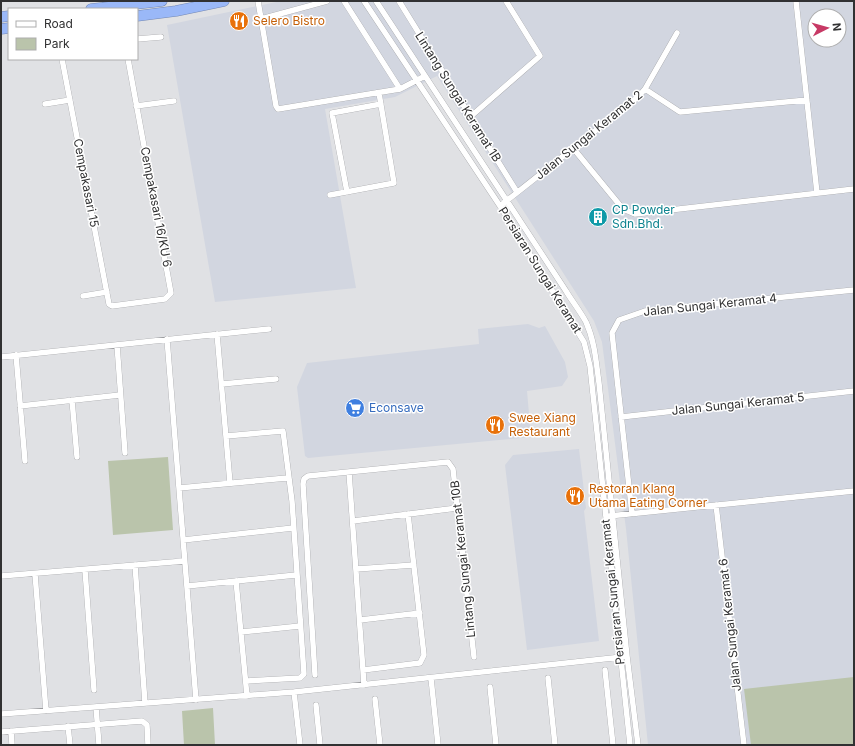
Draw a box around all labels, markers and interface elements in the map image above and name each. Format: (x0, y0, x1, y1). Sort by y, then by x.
legend (8, 8, 138, 60)
north arrow (807, 8, 847, 48)
restaurant icon: Selero Bistro (228, 10, 250, 32)
place label: Selero Bistro (253, 13, 325, 28)
text: Road (44, 16, 73, 31)
text: N (830, 22, 844, 32)
street label: Lintang Sungai Keramat 1B (412, 29, 505, 165)
text: Park (44, 36, 70, 51)
street label: Jalan Sungai Keramat 2 (532, 87, 645, 183)
street label: Cempakasari 15 (71, 137, 102, 229)
street label: Cempakasari 16/KU 6 (137, 145, 176, 268)
place label: CP Powder Sdn.Bhd. (612, 202, 675, 231)
street label: Persiaran Sungai Keramat (495, 204, 586, 336)
building icon: CP Powder Sdn.Bhd. (587, 206, 609, 228)
street label: Jalan Sungai Keramat 4 (642, 290, 778, 319)
street label: Jalan Sungai Keramat 5 (671, 389, 805, 418)
supermarket icon: Econsave (344, 397, 366, 419)
place label: Econsave (369, 400, 424, 415)
place label: Swee Xiang Restaurant (509, 410, 576, 439)
restaurant icon: Swee Xiang Restaurant (484, 414, 506, 436)
street label: Lintang Sungai Keramat 10B (447, 479, 478, 639)
place label: Restoran Klang Utama Eating Corner (589, 481, 708, 510)
restaurant icon: Restoran Klang Utama Eating Corner (564, 485, 586, 507)
street label: Persiaran Sungai Keramat (597, 519, 628, 665)
street label: Jalan Sungai Keramat 6 (715, 558, 744, 692)

